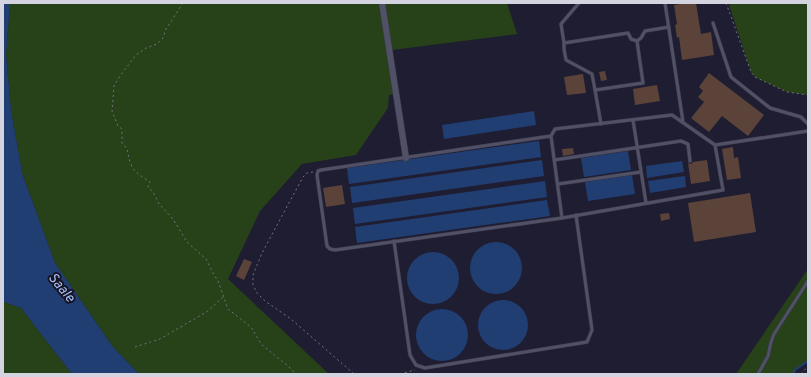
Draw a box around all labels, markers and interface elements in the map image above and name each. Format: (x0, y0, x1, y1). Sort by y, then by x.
water label: Saale (44, 270, 79, 307)

